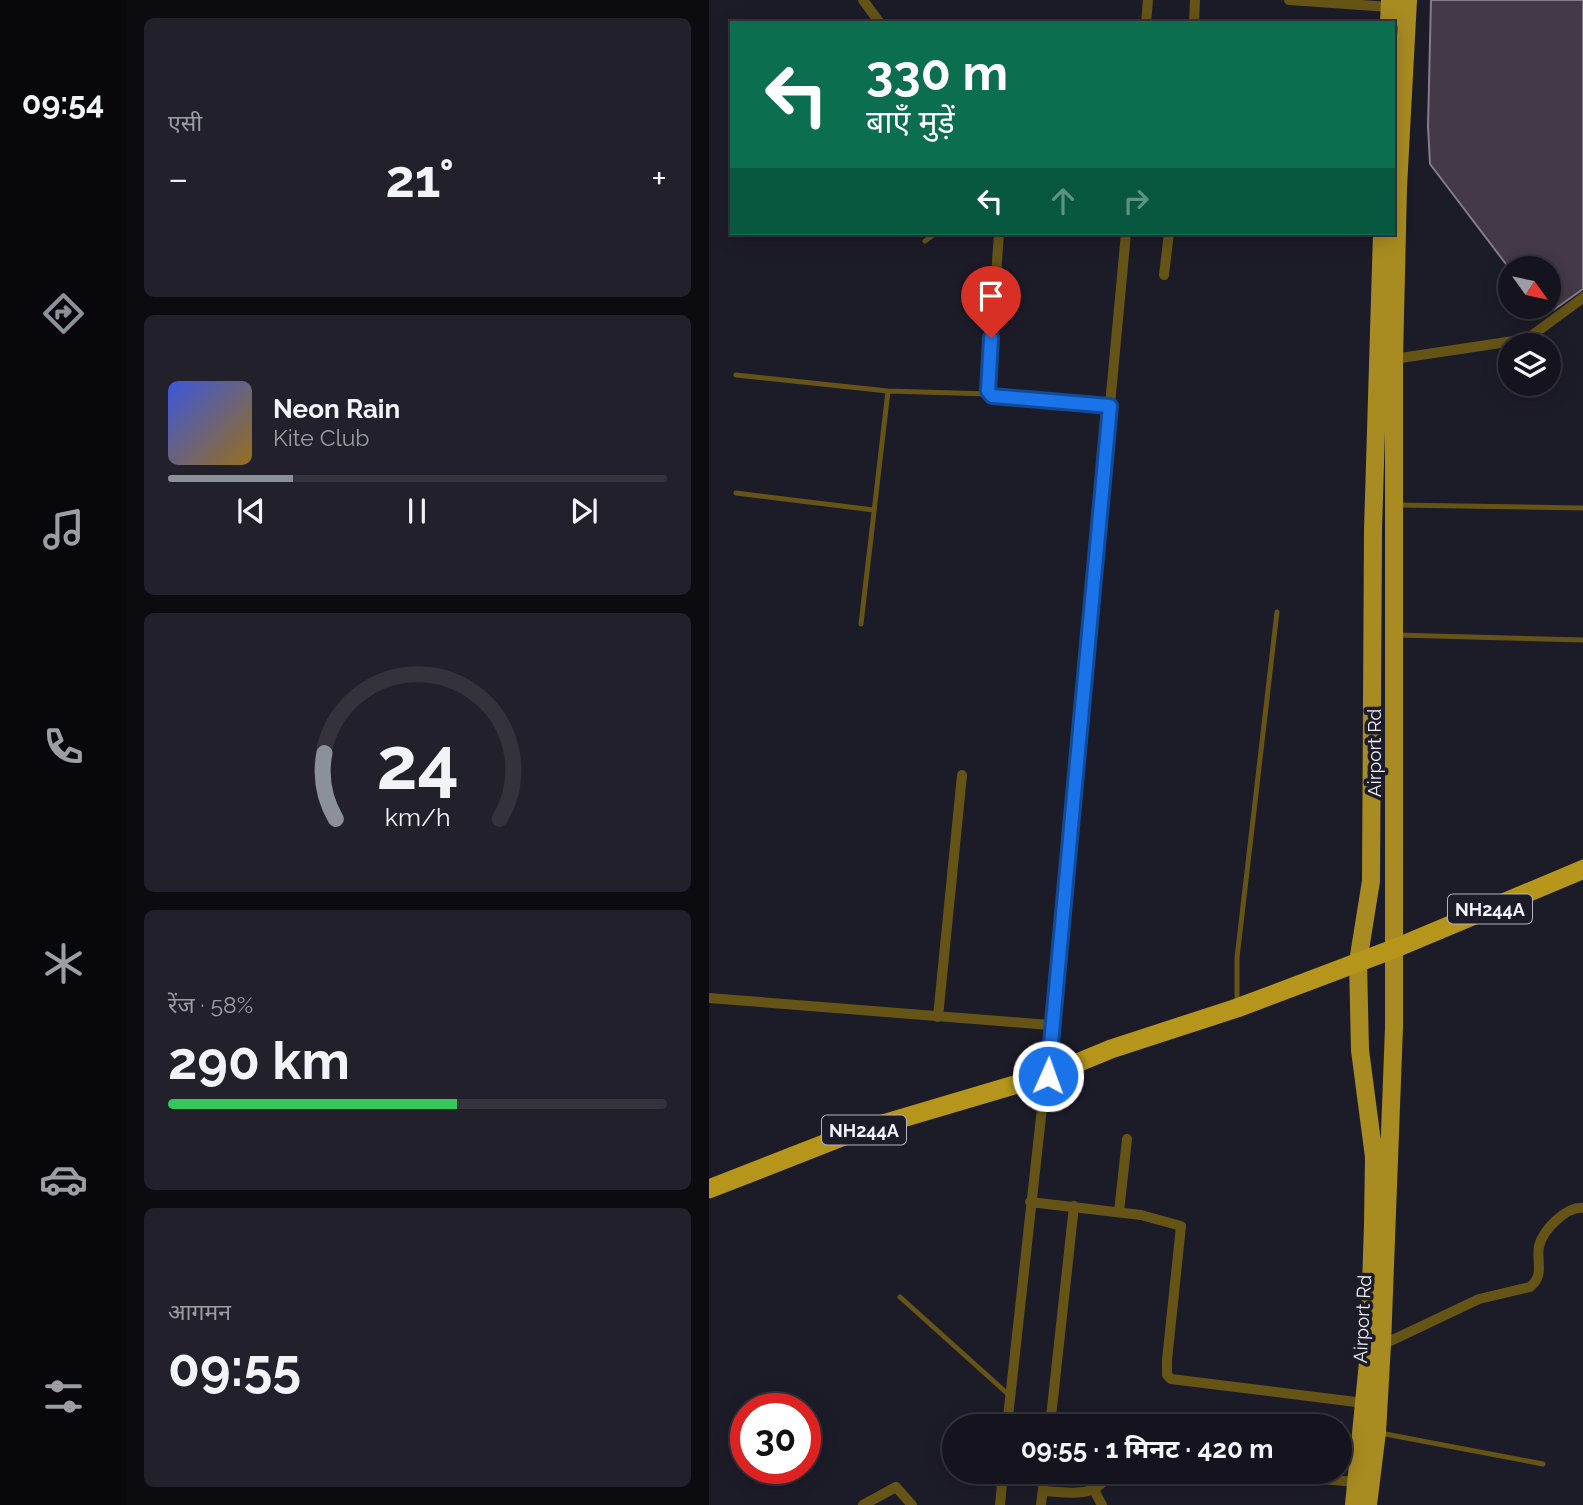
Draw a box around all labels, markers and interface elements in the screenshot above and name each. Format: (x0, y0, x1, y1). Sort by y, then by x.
text: 330 m (866, 44, 1008, 101)
icon: left (751, 49, 842, 140)
text: 09:54 (22, 84, 104, 121)
text: बाएँ मुड़ें (866, 103, 955, 140)
text: एसी (168, 109, 202, 136)
text: 21° (386, 148, 454, 209)
text: − (168, 156, 188, 201)
text: + (651, 156, 667, 201)
icon: left (971, 182, 1009, 220)
icon: ahead (1044, 182, 1082, 220)
icon: right (1117, 182, 1155, 220)
north arrow (1498, 256, 1561, 318)
map controls (1498, 256, 1561, 396)
pin (961, 266, 1021, 338)
icon: arrive (972, 277, 1010, 315)
icon: directions (39, 289, 88, 338)
button: layers (1498, 333, 1561, 396)
text: Neon Rain (273, 394, 400, 424)
text: Kite Club (273, 424, 370, 451)
icon: previous (232, 492, 270, 530)
icon: pause (398, 492, 436, 530)
icon: next (565, 492, 603, 530)
icon: music (39, 505, 88, 554)
street label: Airport Rd (1363, 709, 1385, 797)
text: 24 (376, 721, 459, 806)
icon: phone (39, 722, 88, 771)
text: km/h (385, 801, 450, 831)
road number: NH244A (1448, 894, 1532, 924)
icon: climate (39, 939, 88, 988)
text: रेंज · 58% (168, 991, 253, 1018)
text: 290 km (168, 1030, 350, 1091)
position arrow (1011, 1039, 1085, 1113)
road number: NH244A (822, 1115, 906, 1144)
icon: car (39, 1155, 88, 1204)
street label: Airport Rd (1349, 1274, 1375, 1364)
text: आगमन (168, 1298, 231, 1325)
text: 09:55 (168, 1337, 301, 1398)
icon: filters (39, 1372, 88, 1421)
speed limit sign: 30 (730, 1393, 821, 1484)
text: 09:55 · 1 मिनट · 420 m (1021, 1434, 1273, 1464)

